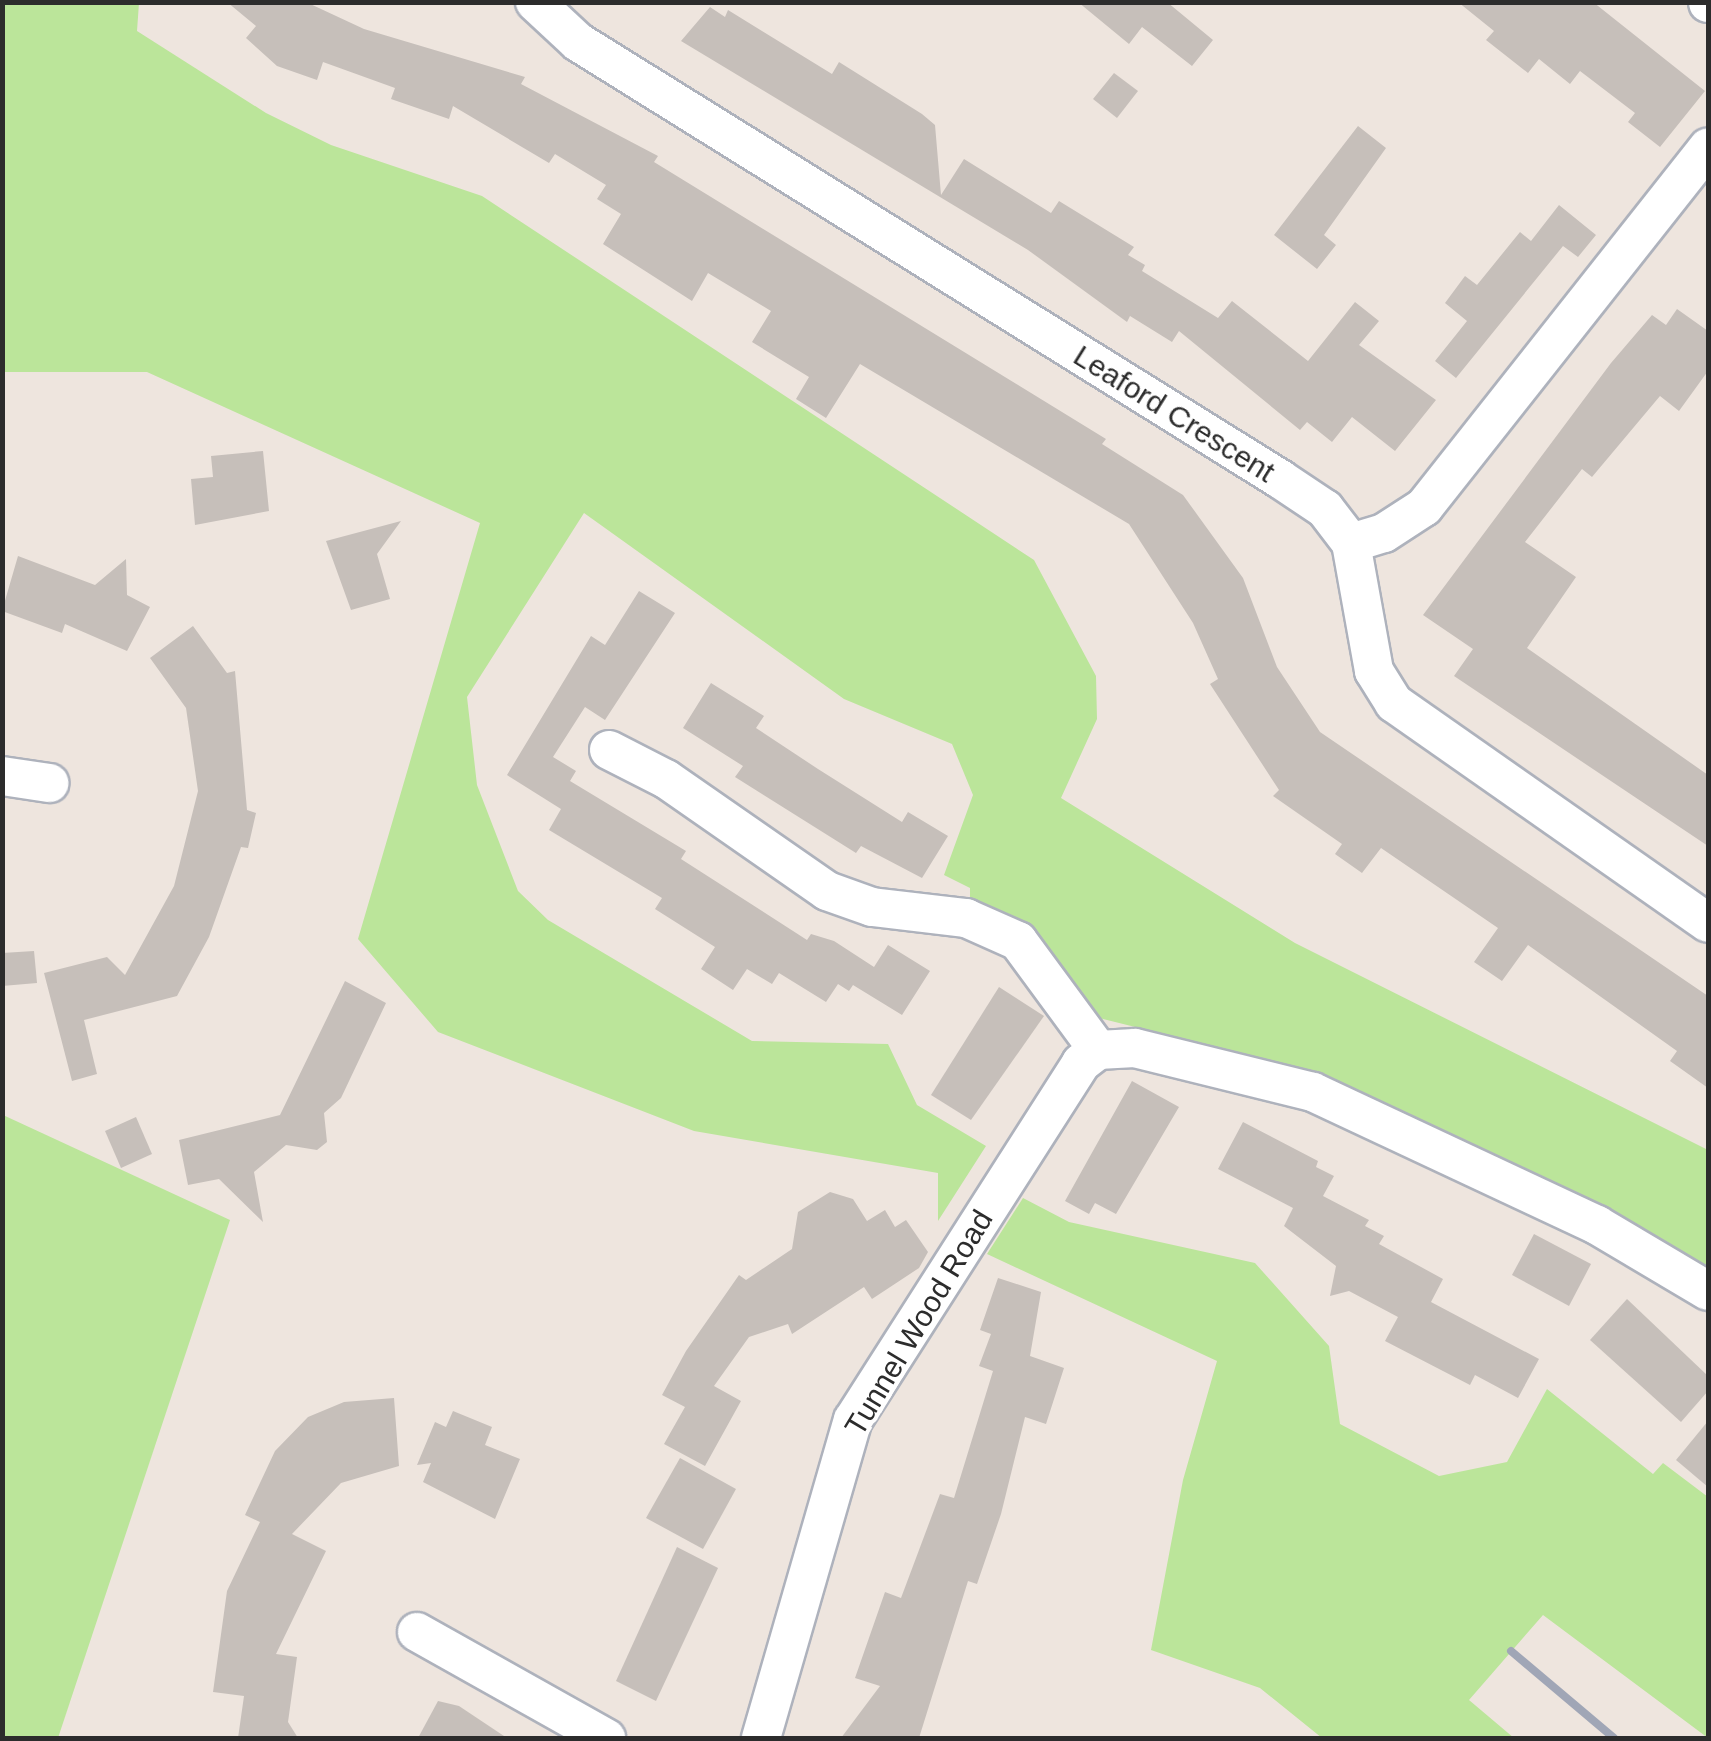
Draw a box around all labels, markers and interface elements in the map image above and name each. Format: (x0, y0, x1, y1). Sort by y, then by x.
street label: Leaford Crescent (1067, 338, 1281, 490)
street label: Tunnel Wood Road (837, 1204, 1001, 1442)

